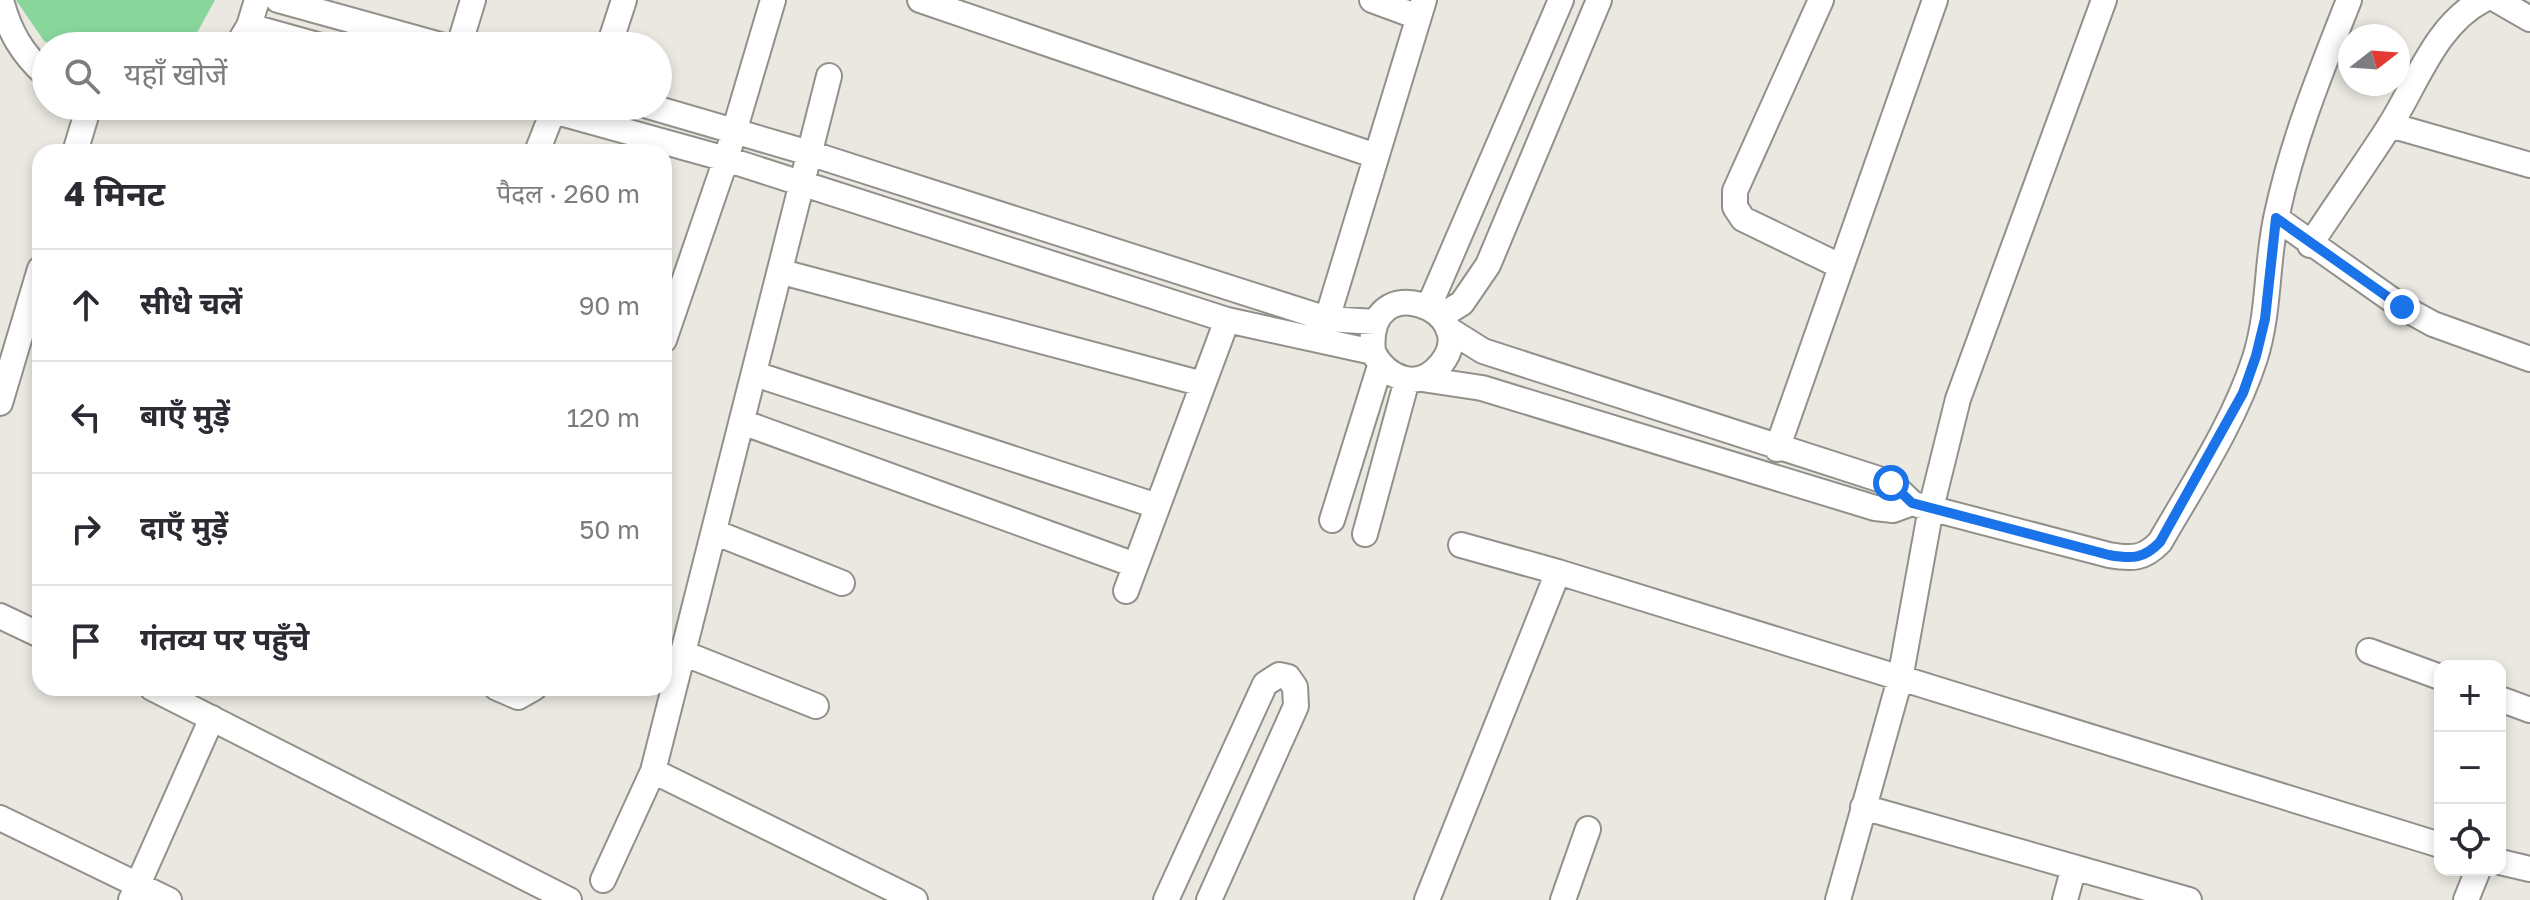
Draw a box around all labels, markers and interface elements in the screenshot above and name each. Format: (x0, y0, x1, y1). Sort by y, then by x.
north arrow (2338, 24, 2410, 96)
search box (32, 32, 672, 120)
icon: search (60, 54, 104, 98)
text: यहाँ खोजें (124, 56, 227, 92)
text: 4 मिनट (64, 173, 165, 213)
text: पैदल · 260 m (497, 178, 640, 209)
icon: ahead (64, 283, 108, 327)
text: सीधे चलें (140, 285, 242, 321)
route end (2384, 289, 2420, 325)
text: 90 m (579, 290, 640, 321)
icon: left (64, 395, 108, 439)
text: बाएँ मुड़ें (140, 397, 230, 433)
text: 120 m (567, 402, 640, 433)
route start (1873, 465, 1909, 501)
icon: right (64, 507, 108, 551)
text: दाएँ मुड़ें (140, 509, 228, 545)
text: 50 m (579, 514, 640, 545)
icon: arrive (64, 619, 108, 663)
text: गंतव्य पर पहुँचे (140, 621, 309, 657)
map controls (2434, 660, 2506, 876)
button: + (2434, 660, 2506, 732)
button: − (2434, 732, 2506, 804)
button: locate (2434, 804, 2506, 876)

